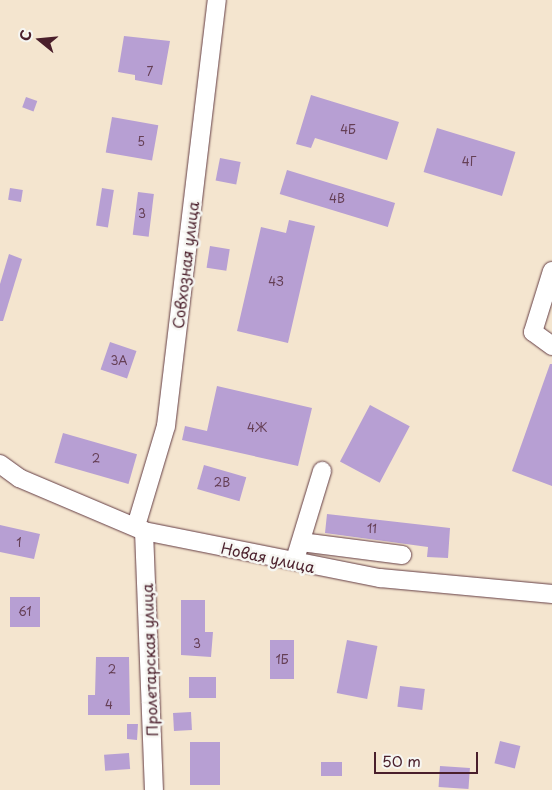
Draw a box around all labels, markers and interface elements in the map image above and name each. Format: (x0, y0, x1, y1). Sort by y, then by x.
north arrow (15, 15, 65, 65)
text: С (14, 27, 37, 44)
house number: 7 (147, 65, 153, 79)
house number: 4Б (340, 123, 356, 137)
house number: 5 (137, 135, 145, 149)
house number: 4Г (462, 155, 476, 169)
house number: 4В (329, 192, 345, 206)
street label: Совхозная улица (168, 200, 202, 330)
house number: 3 (138, 207, 146, 221)
house number: 4З (268, 275, 284, 289)
house number: 3А (110, 354, 128, 368)
house number: 4Ж (247, 421, 267, 435)
house number: 2 (92, 452, 100, 466)
house number: 2В (214, 476, 230, 490)
house number: 11 (367, 522, 377, 536)
house number: 1 (16, 536, 22, 550)
street label: Новая улица (219, 538, 317, 576)
street label: Пролетарская улица (137, 583, 161, 737)
house number: 61 (18, 605, 32, 619)
house number: 3 (193, 637, 201, 651)
house number: 1Б (275, 653, 289, 667)
house number: 2 (108, 663, 116, 677)
house number: 4 (105, 698, 113, 712)
scale bar (377, 742, 481, 774)
text: 50 m (382, 749, 421, 772)

